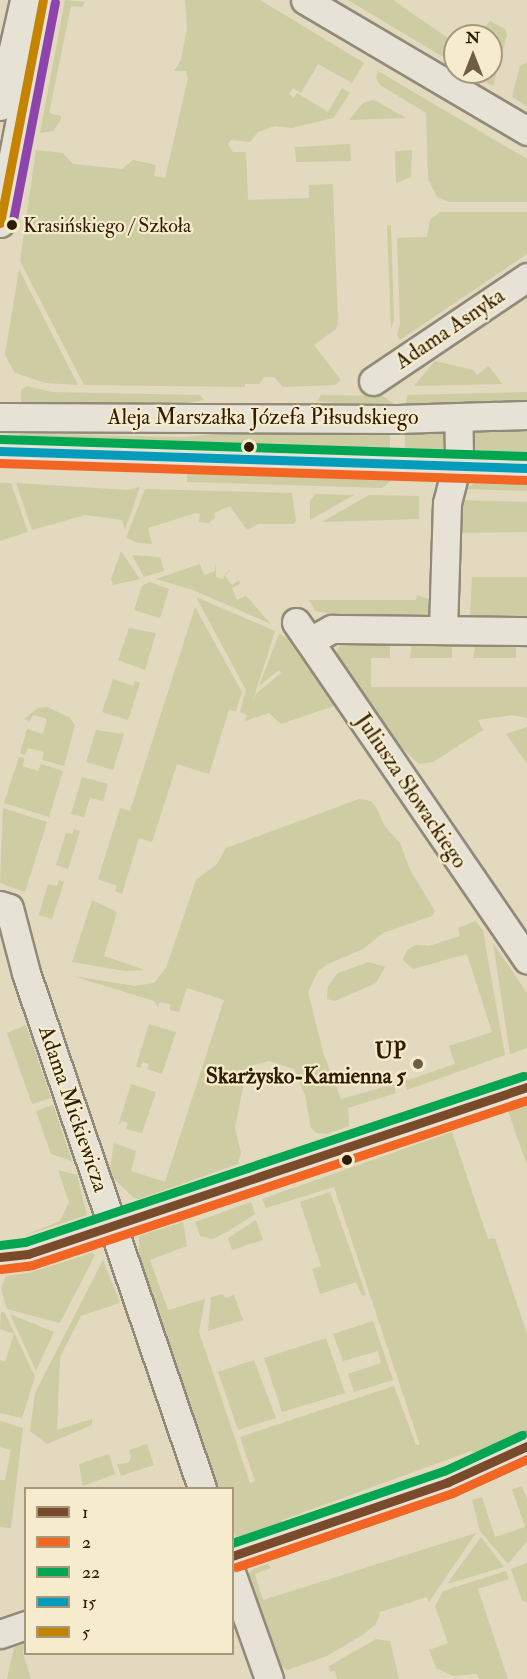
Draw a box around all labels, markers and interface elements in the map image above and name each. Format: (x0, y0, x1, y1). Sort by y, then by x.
north arrow (443, 24, 503, 84)
text: N (466, 28, 480, 48)
place label: Krasińskiego / Szkoła (23, 213, 191, 237)
marker: Krasińskiego / Szkoła (6, 219, 18, 231)
street label: Adama Asnyka (390, 283, 510, 375)
street label: Aleja Marszałka Józefa Piłsudskiego (108, 405, 418, 431)
unlabelled marker (243, 441, 255, 453)
street label: Juliusza Słowackiego (349, 709, 473, 873)
street label: Adama Mickiewicza (32, 1023, 114, 1195)
place label: UP Skarżysko-Kamienna 5 (206, 1038, 406, 1090)
marker: UP Skarżysko-Kamienna 5 (411, 1057, 425, 1071)
unlabelled marker (341, 1154, 353, 1166)
legend (24, 1487, 234, 1655)
text: 1 (82, 1501, 88, 1524)
text: 2 (82, 1531, 91, 1554)
text: 22 (82, 1561, 100, 1584)
text: 15 (82, 1591, 96, 1614)
text: 5 (82, 1621, 90, 1644)

